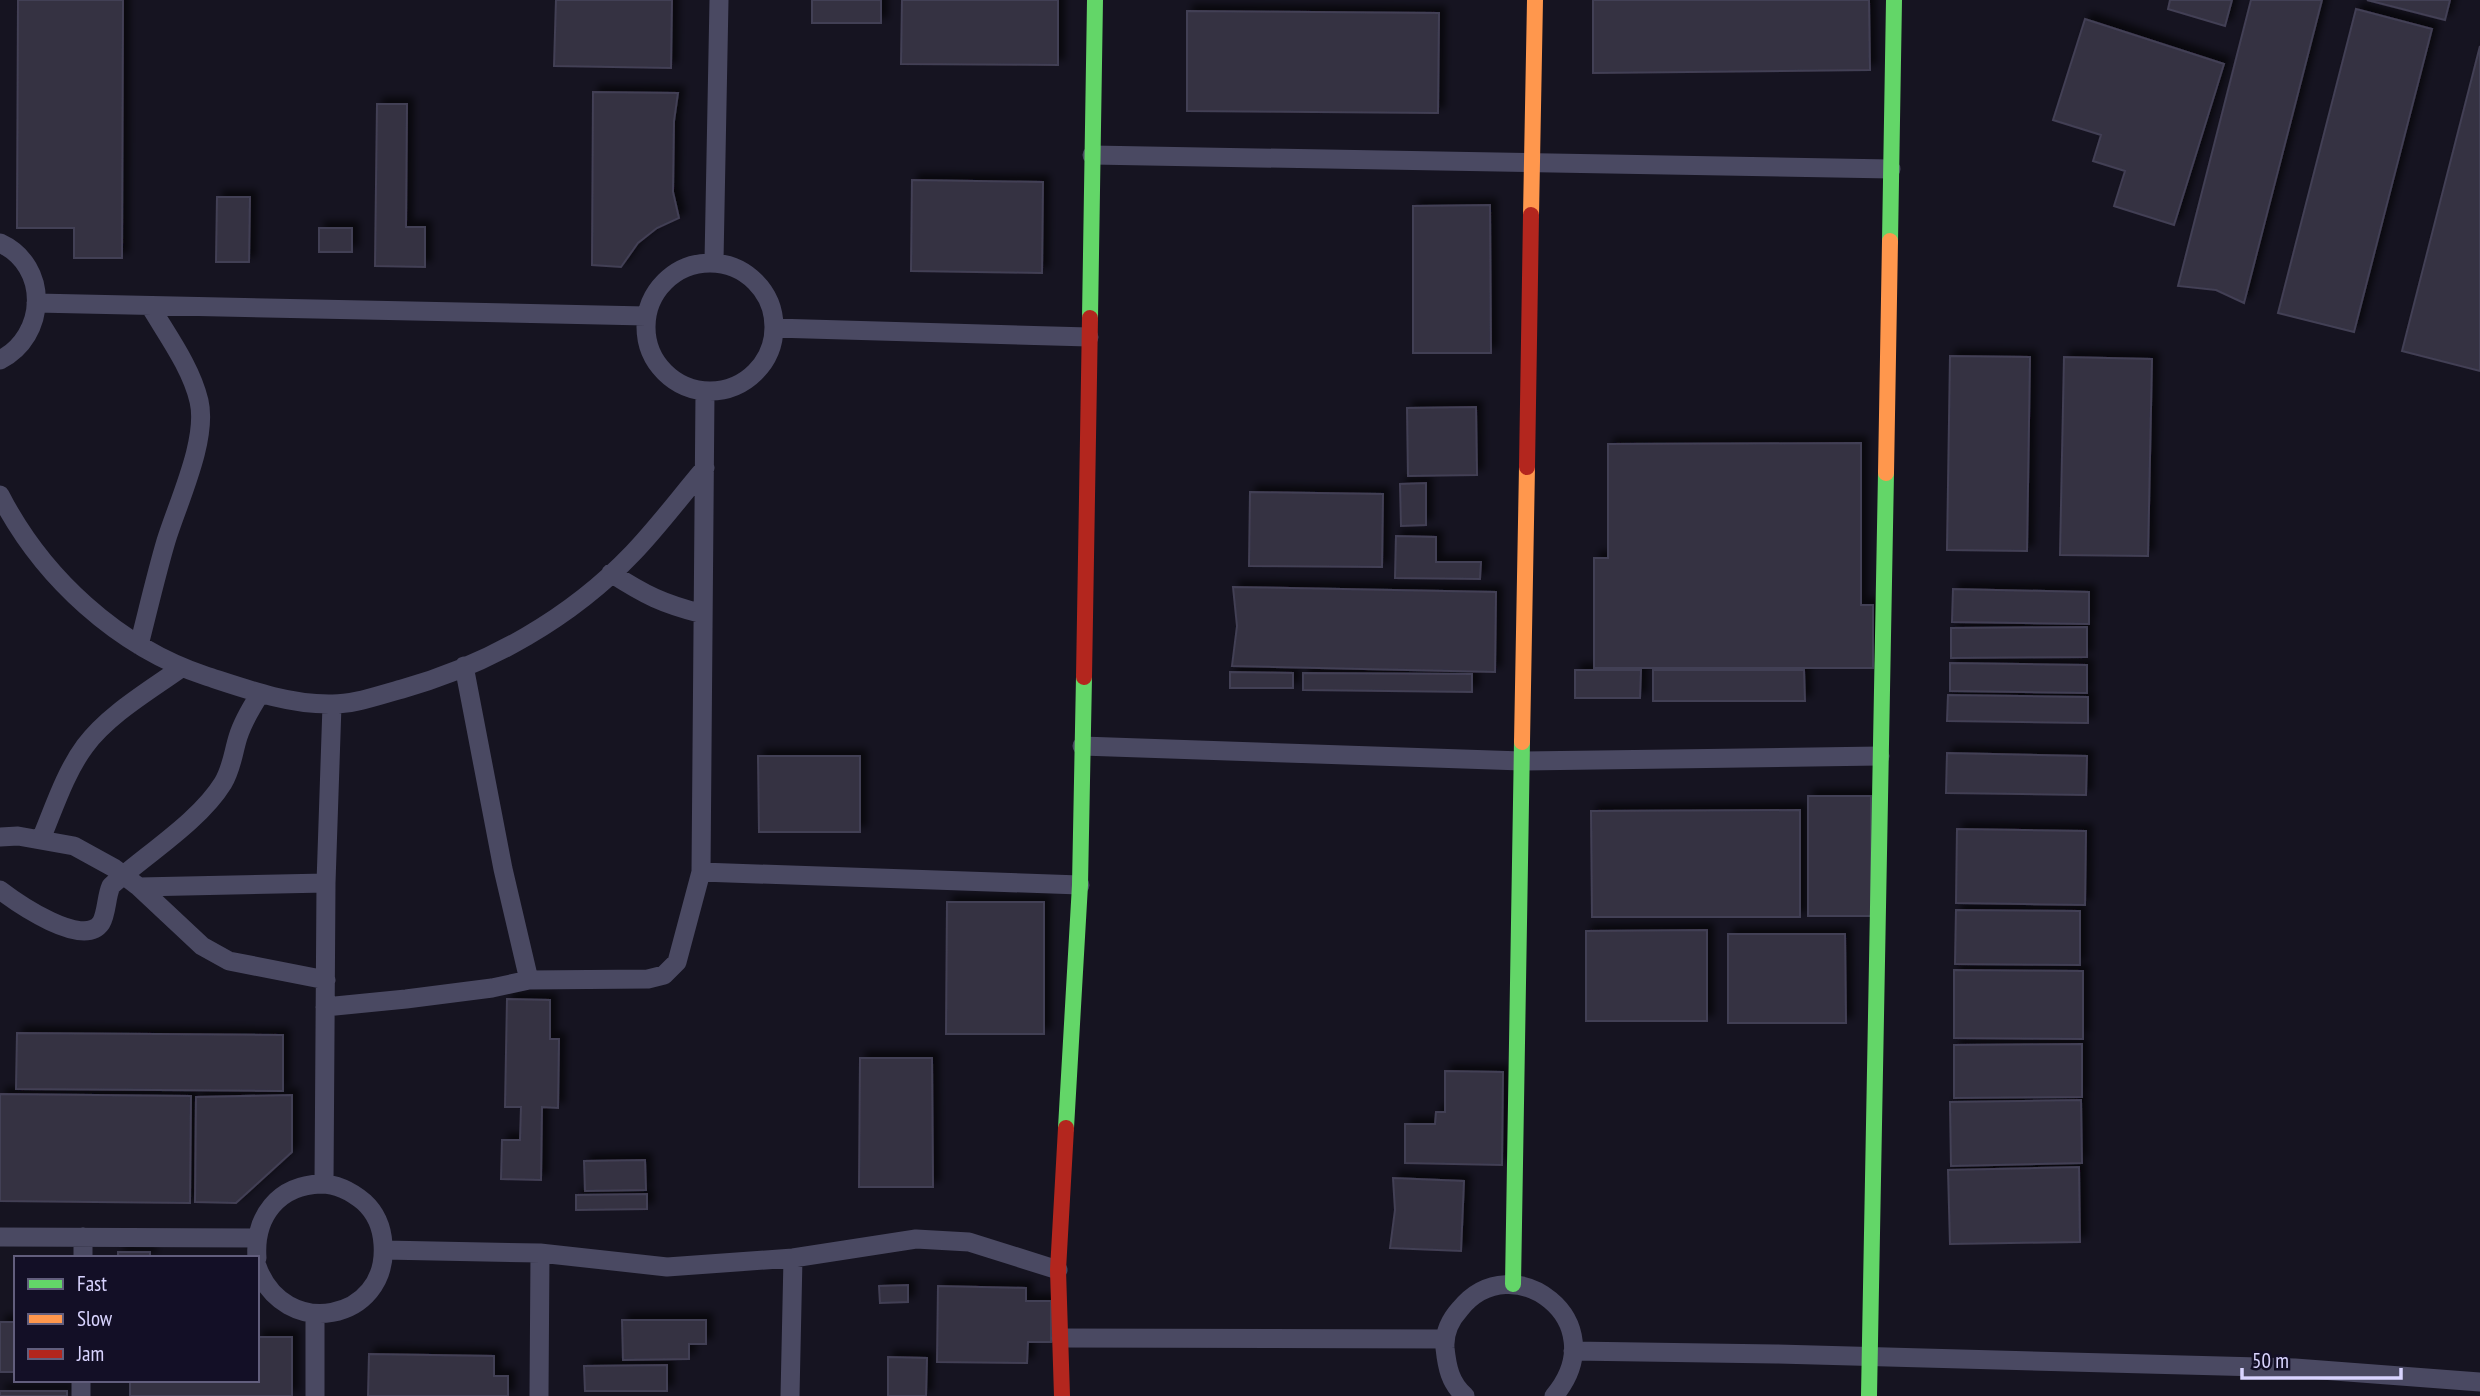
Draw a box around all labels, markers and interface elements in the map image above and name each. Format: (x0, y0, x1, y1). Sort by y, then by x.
legend (14, 1256, 259, 1382)
text: Fast (77, 1270, 107, 1297)
text: Slow (77, 1305, 113, 1332)
scale bar (2242, 1336, 2401, 1380)
text: Jam (76, 1340, 104, 1367)
text: 50 m (2252, 1347, 2289, 1374)

